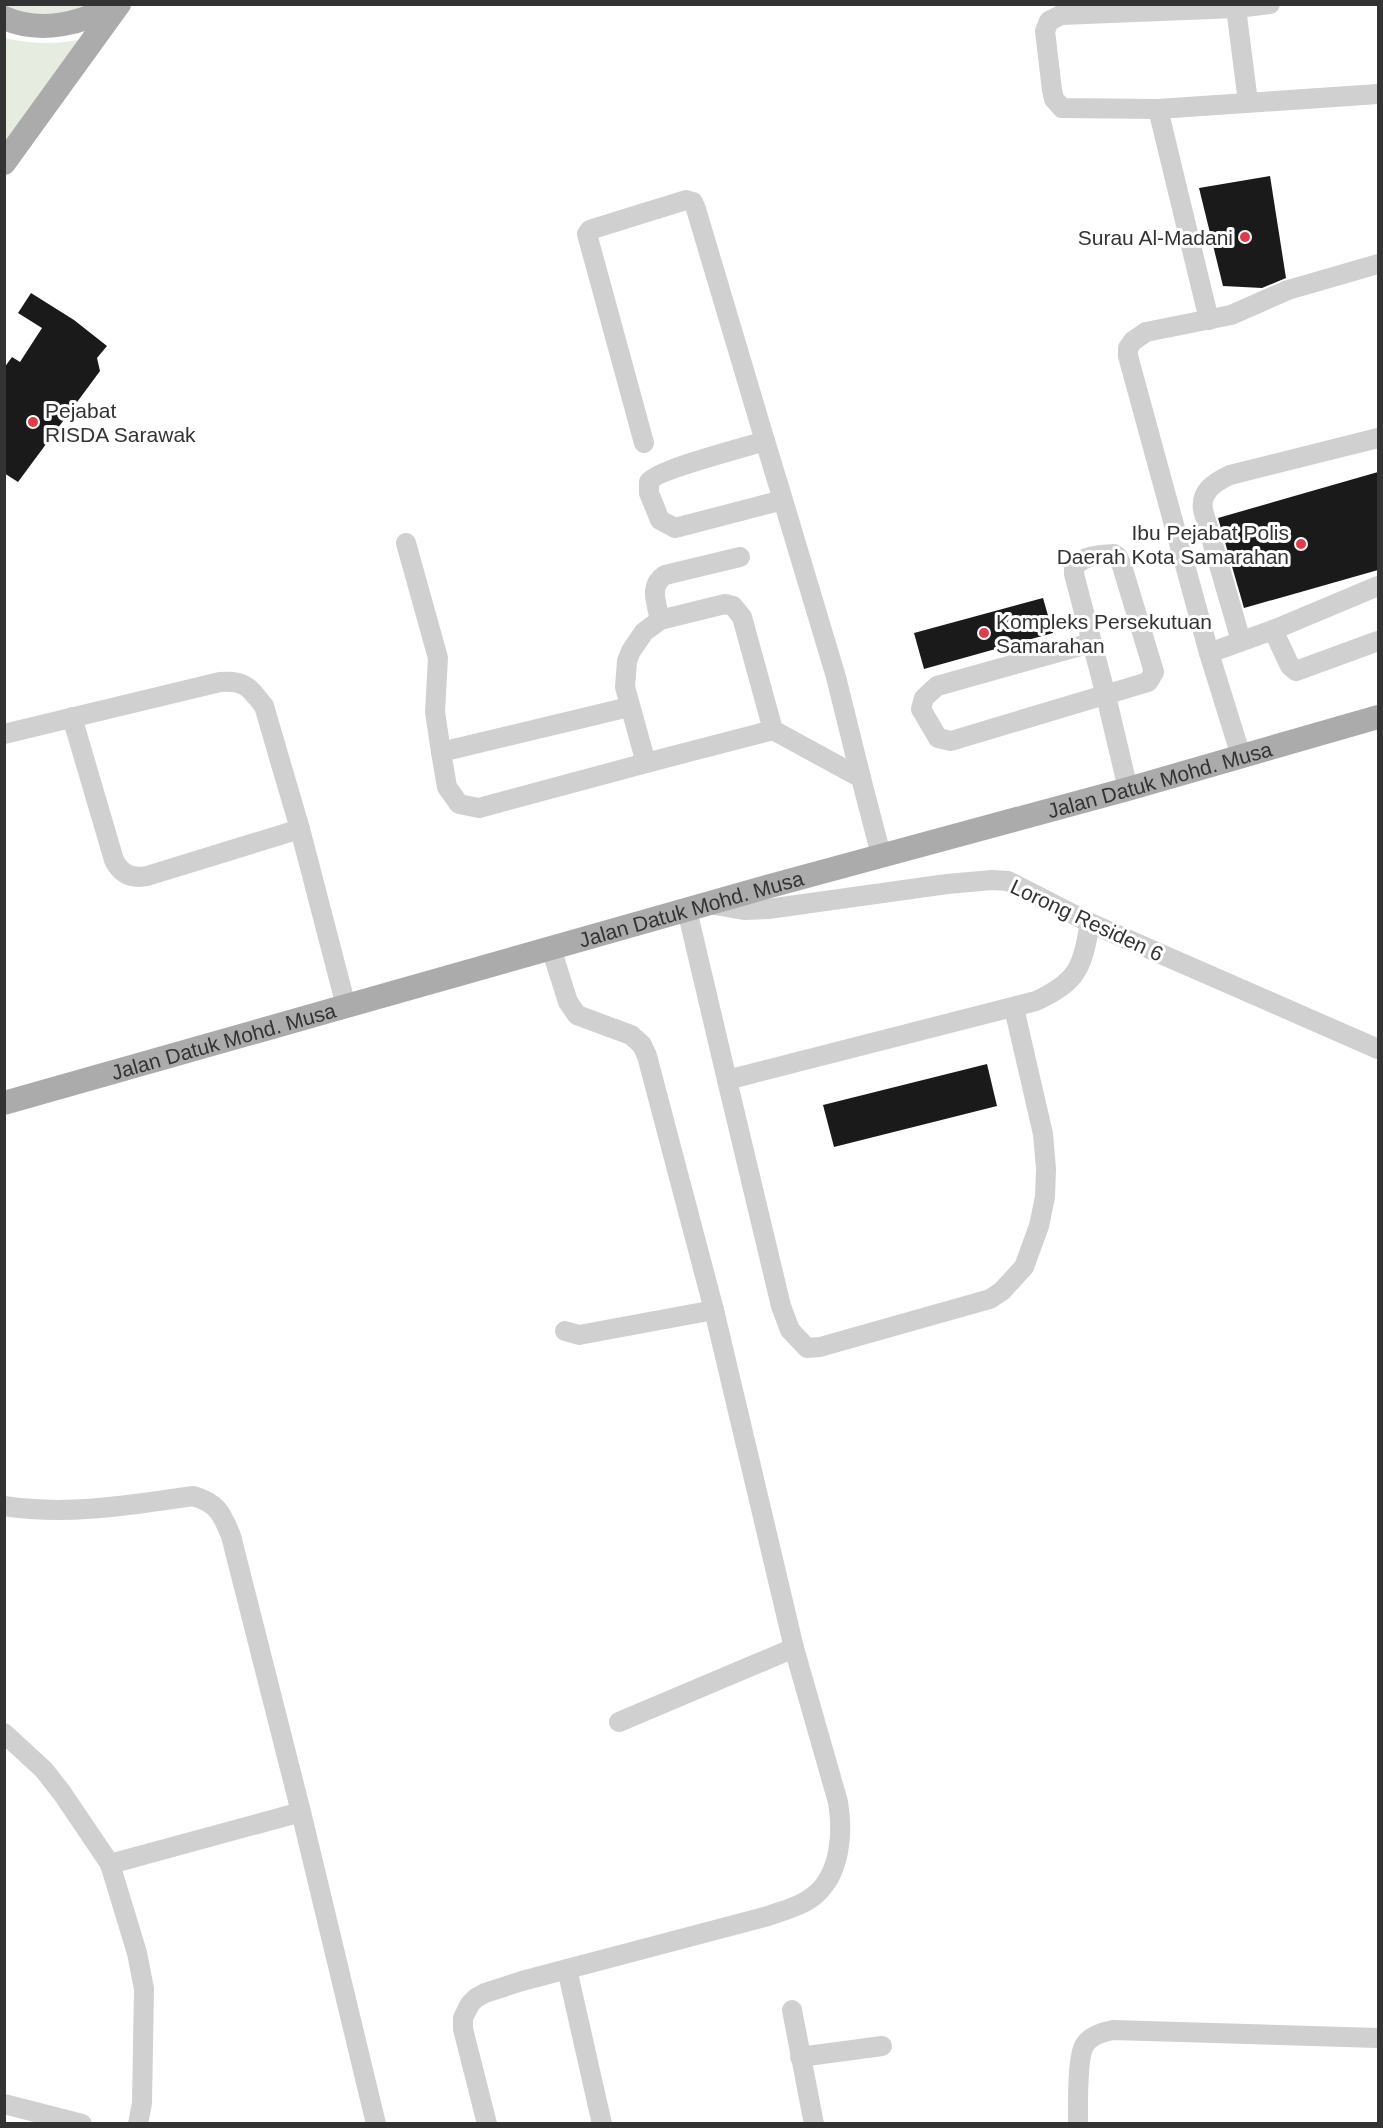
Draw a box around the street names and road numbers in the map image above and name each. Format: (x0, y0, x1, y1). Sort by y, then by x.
street label: Jalan Datuk Mohd. Musa (1045, 737, 1275, 822)
street label: Jalan Datuk Mohd. Musa (576, 866, 806, 951)
street label: Lorong Residen 6 (1007, 875, 1167, 965)
street label: Jalan Datuk Mohd. Musa (108, 998, 339, 1084)

